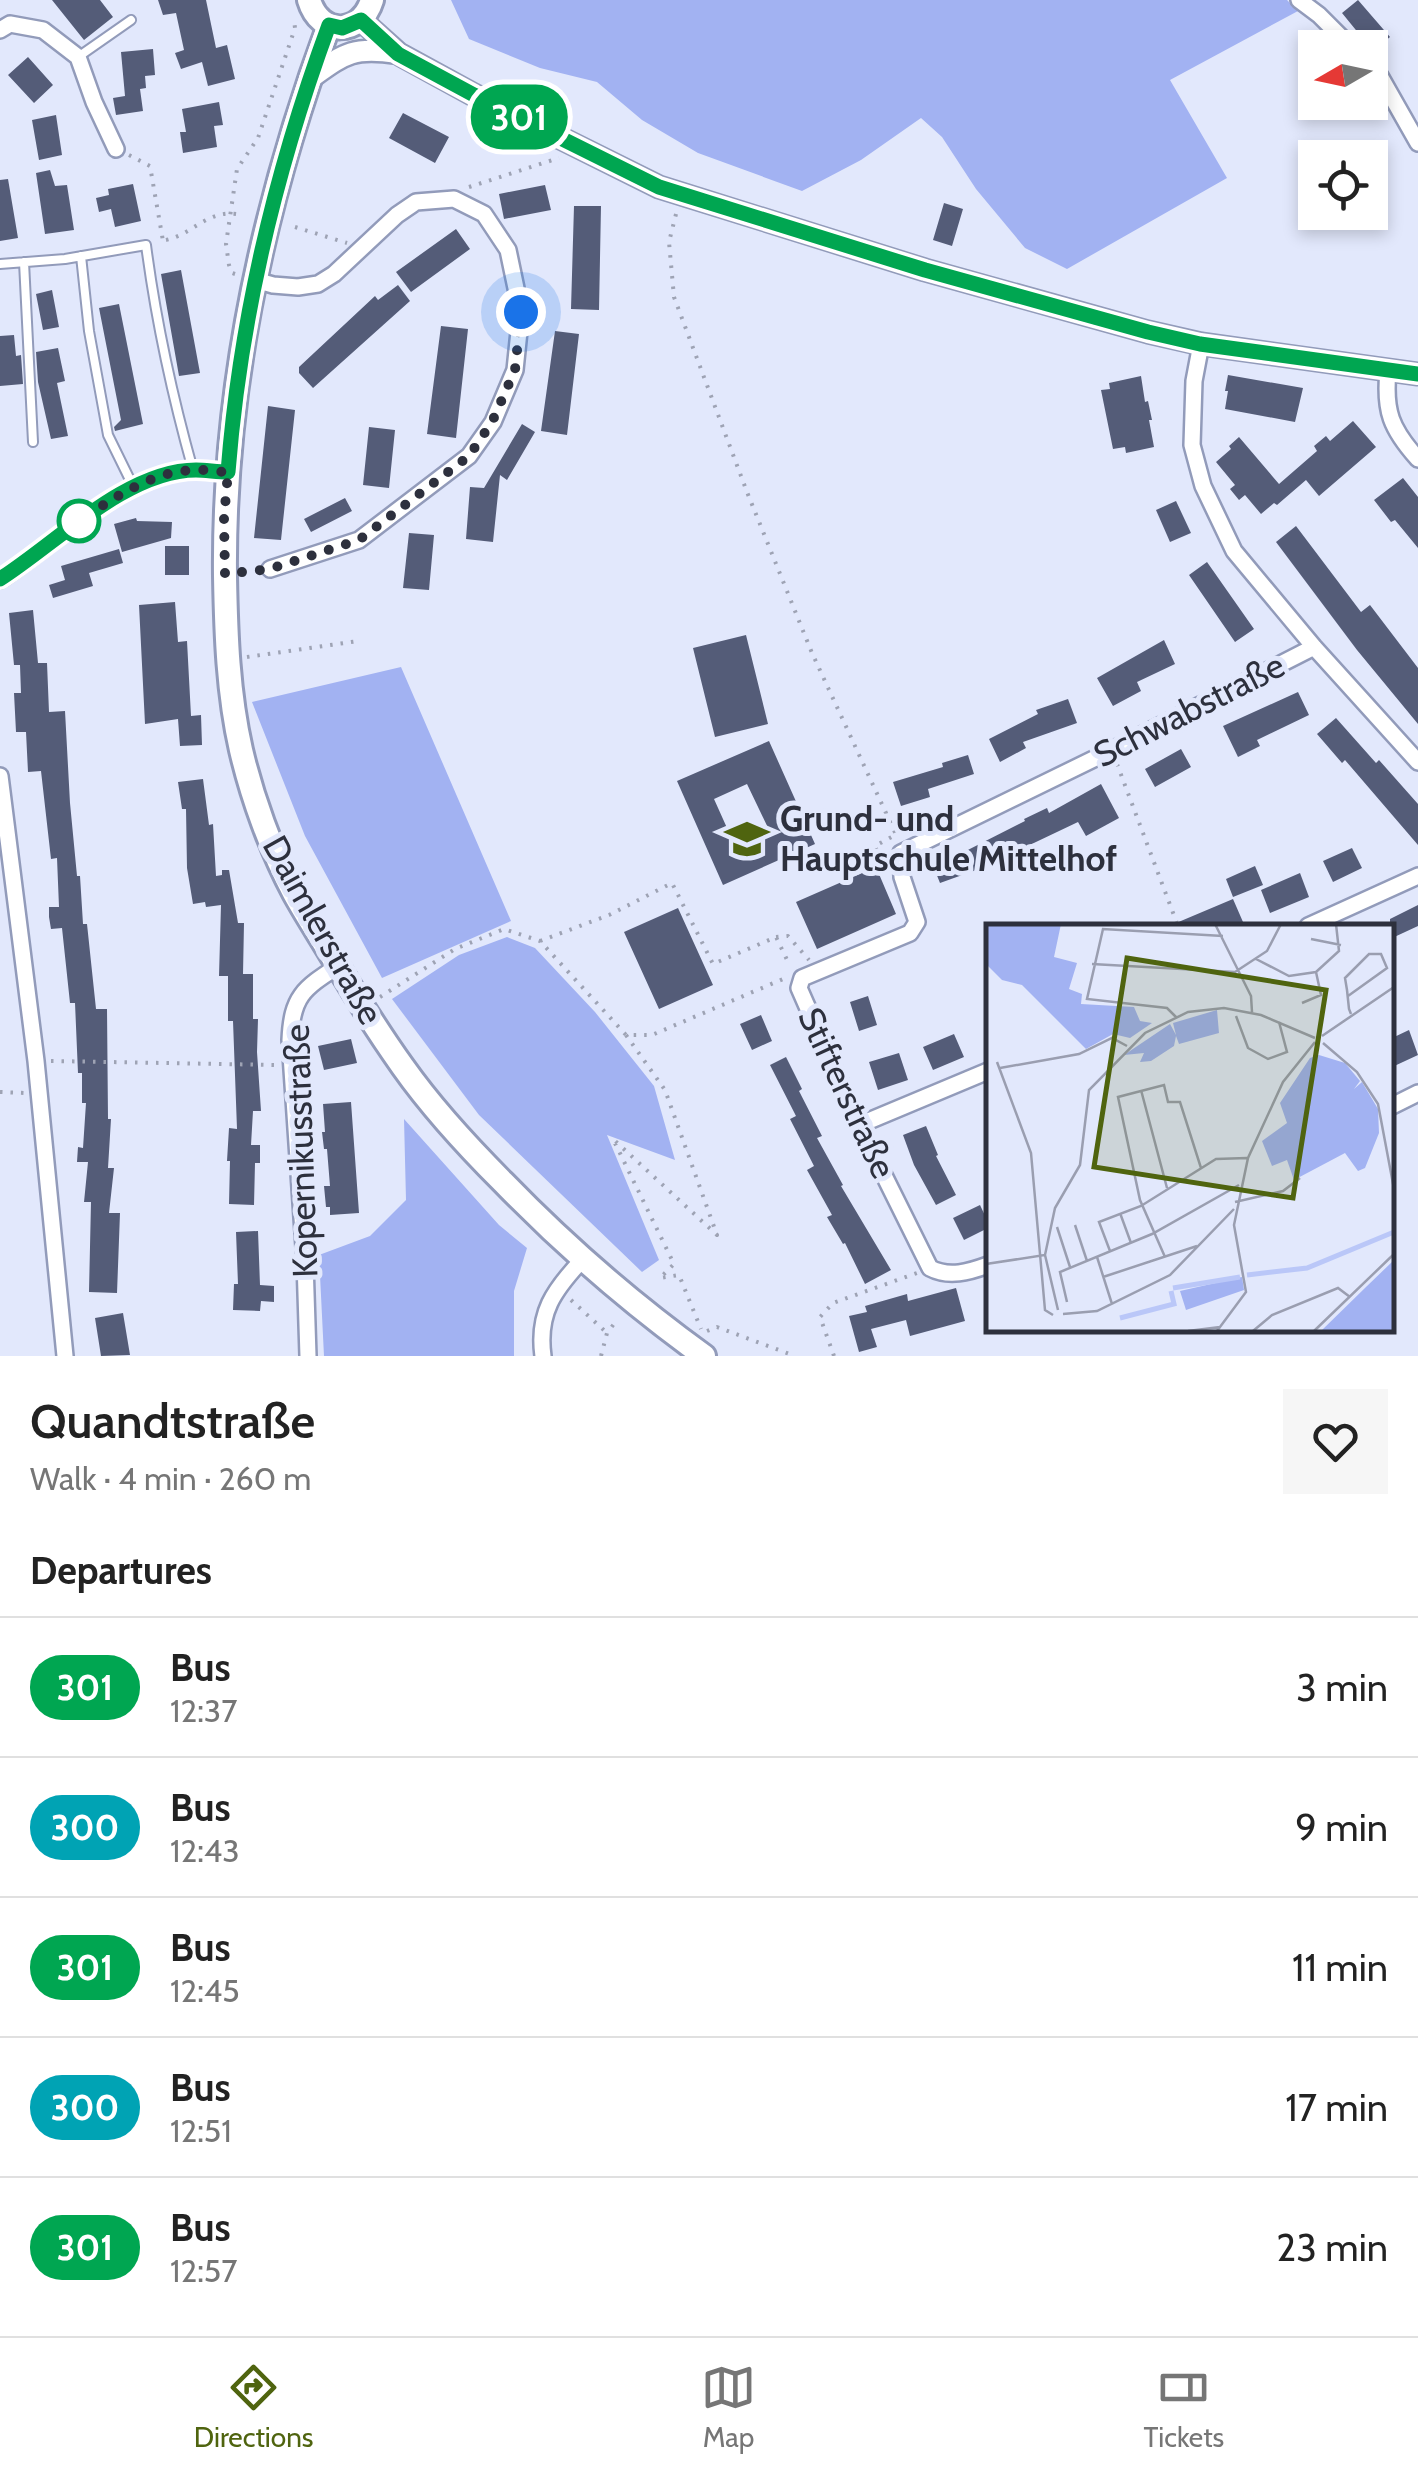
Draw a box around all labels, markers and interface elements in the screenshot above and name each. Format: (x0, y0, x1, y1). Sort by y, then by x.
north arrow (1298, 30, 1388, 120)
map controls (1298, 30, 1388, 230)
line badge: 301 (462, 84, 576, 150)
text: 301 (491, 96, 547, 139)
button: locate (1298, 140, 1388, 230)
your location (496, 287, 546, 337)
unlabelled marker (58, 500, 100, 542)
street label: Schwabstraße (1086, 643, 1291, 776)
place label: Grund- und Hauptschule Mittelhof (780, 797, 1117, 880)
school or university icon: Grund- und Hauptschule Mittelhof (723, 815, 771, 863)
street label: Daimlerstraße (254, 828, 393, 1032)
inset map (986, 924, 1393, 1331)
street label: Stifterstraße (789, 1001, 906, 1185)
street label: Kopernikusstraße (275, 1024, 326, 1279)
button: heart (1283, 1389, 1388, 1494)
text: Quandtstraße (30, 1392, 315, 1450)
text: Walk · 4 min · 260 m (30, 1459, 311, 1498)
text: Departures (30, 1547, 212, 1594)
text: Bus (170, 1644, 231, 1691)
text: 3 min (1296, 1664, 1388, 1711)
text: 301 (57, 1666, 113, 1709)
text: 12:37 (170, 1691, 237, 1730)
text: Bus (170, 1784, 231, 1831)
text: 9 min (1295, 1804, 1388, 1851)
text: 300 (51, 1806, 119, 1849)
text: 12:43 (170, 1831, 240, 1870)
text: Bus (170, 1924, 231, 1971)
text: 11 min (1292, 1944, 1388, 1991)
text: 301 (57, 1946, 113, 1989)
text: 12:45 (170, 1971, 240, 2010)
text: Bus (170, 2064, 231, 2111)
text: 17 min (1285, 2084, 1388, 2131)
text: 300 (51, 2086, 119, 2129)
text: 12:51 (170, 2111, 232, 2150)
text: Bus (170, 2204, 231, 2251)
text: 23 min (1276, 2224, 1388, 2271)
text: 301 (57, 2226, 113, 2269)
text: 12:57 (170, 2251, 237, 2290)
tab: Directions (194, 2360, 313, 2454)
tab: Map (701, 2360, 756, 2454)
tab: Tickets (1144, 2360, 1224, 2454)

